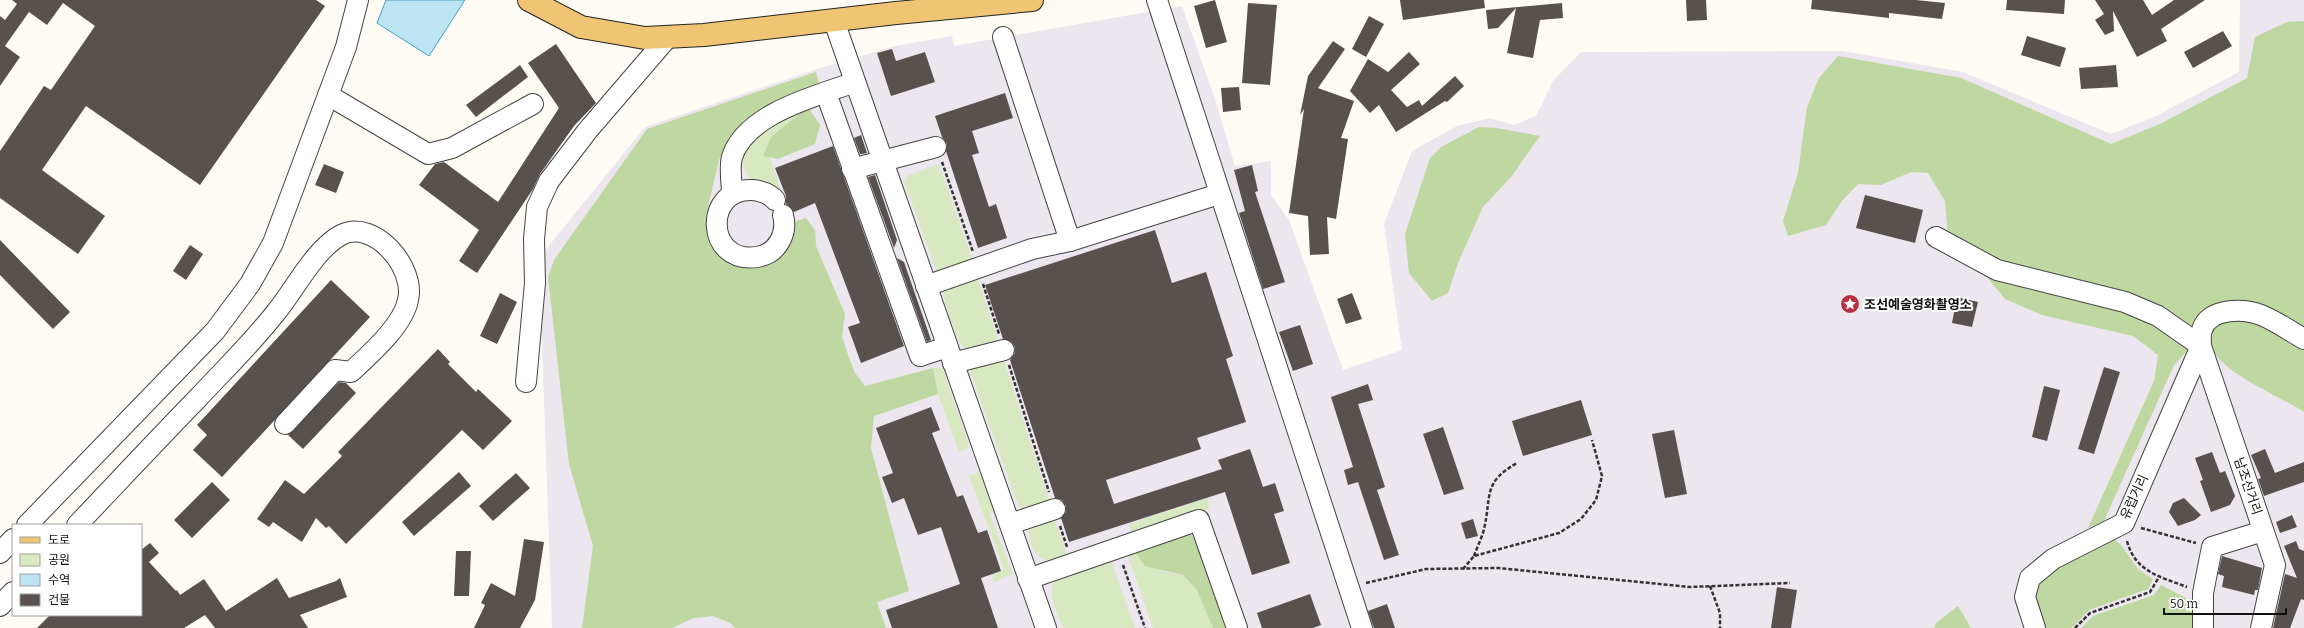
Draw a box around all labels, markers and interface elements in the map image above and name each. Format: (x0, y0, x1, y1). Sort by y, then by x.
place icon: 조선예술영화촬영소 (1839, 293, 1861, 315)
place label: 조선예술영화촬영소 (1864, 297, 1972, 312)
street label: 남조선거리 (2231, 455, 2265, 517)
street label: 유럽거리 (2117, 472, 2151, 522)
legend (12, 524, 142, 616)
text: 도로 (48, 533, 70, 547)
text: 공원 (48, 553, 70, 567)
text: 수역 (48, 573, 70, 587)
scale bar (2164, 590, 2286, 616)
text: 건물 (48, 593, 70, 607)
text: 50 m (2170, 597, 2199, 611)

